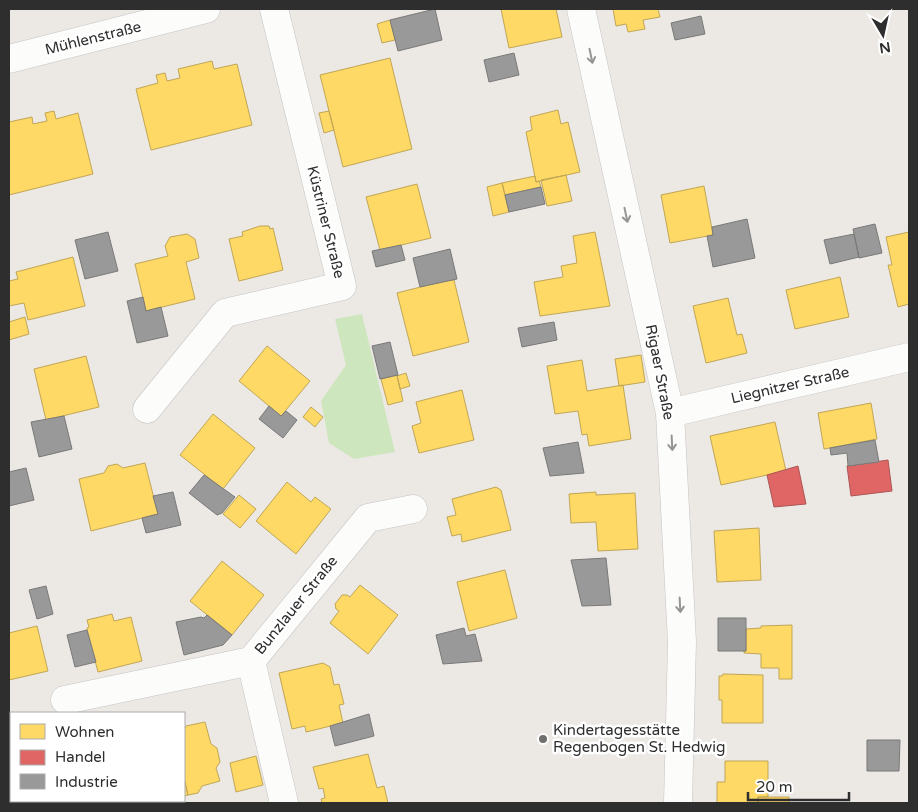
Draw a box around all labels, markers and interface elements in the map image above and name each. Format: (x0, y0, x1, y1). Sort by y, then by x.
north arrow (858, 10, 908, 60)
street label: Mühlenstraße (43, 17, 143, 59)
text: N (878, 38, 892, 57)
one-way arrow (587, 48, 596, 64)
street label: Küstriner Straße (303, 164, 349, 280)
one-way arrow (622, 207, 632, 223)
street label: Rigaer Straße (642, 323, 678, 421)
street label: Liegnitzer Straße (729, 363, 851, 407)
one-way arrow (667, 434, 676, 450)
street label: Bunzlauer Straße (251, 552, 341, 658)
one-way arrow (676, 597, 685, 613)
legend (10, 712, 185, 802)
place label: Kindertagesstätte Regenbogen St. Hedwig (553, 721, 725, 756)
text: Wohnen (55, 723, 115, 741)
marker: Kindertagesstätte Regenbogen St. Hedwig (537, 733, 549, 745)
text: Handel (55, 748, 106, 766)
scale bar (748, 770, 849, 802)
text: Industrie (55, 773, 118, 791)
text: 20 m (756, 778, 793, 796)

